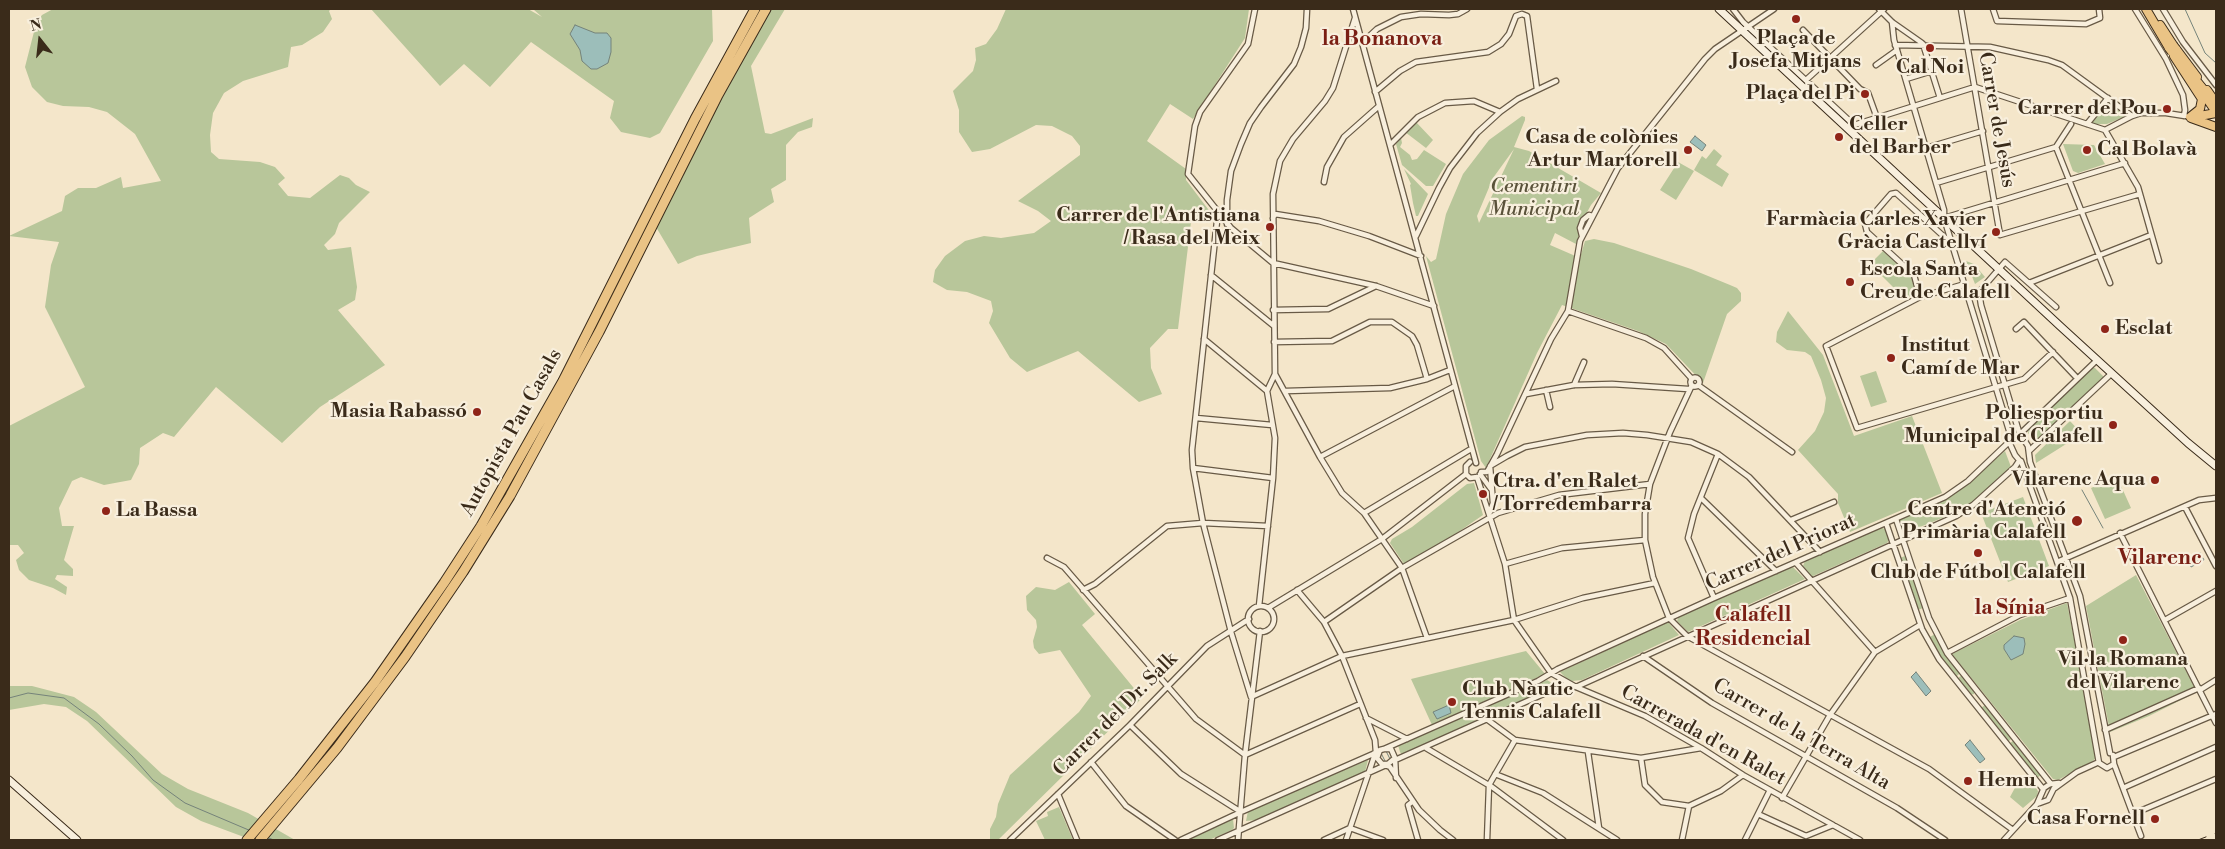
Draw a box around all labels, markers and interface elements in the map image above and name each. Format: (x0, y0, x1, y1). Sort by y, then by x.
marker: Plaça de Josefa Mitjans (1790, 13, 1802, 25)
north arrow (15, 15, 65, 65)
text: N (28, 15, 44, 36)
district label: la Bonanova (1322, 27, 1442, 53)
place label: Plaça de Josefa Mitjans (1731, 27, 1861, 74)
marker: Cal Noi (1924, 42, 1936, 54)
street label: Carrer de Jesús (1972, 50, 2020, 190)
place label: Cal Noi (1896, 56, 1964, 80)
place label: Plaça del Pi (1746, 82, 1855, 106)
marker: Plaça del Pi (1859, 88, 1871, 100)
place label: Carrer del Pou (2018, 97, 2157, 121)
marker: Carrer del Pou (2161, 103, 2173, 115)
place label: Celler del Barber (1849, 113, 1951, 160)
place label: Casa de colònies Artur Martorell (1525, 126, 1678, 173)
marker: Celler del Barber (1833, 131, 1845, 143)
place label: Cal Bolavà (2097, 138, 2197, 162)
marker: Casa de colònies Artur Martorell (1682, 144, 1694, 156)
marker: Cal Bolavà (2081, 144, 2093, 156)
park label: Cementiri Municipal (1488, 175, 1580, 222)
place label: Carrer de l'Antistiana / Rasa del Meix (1056, 204, 1260, 251)
place label: Farmàcia Carles Xavier Gràcia Castellví (1766, 208, 1986, 255)
marker: Carrer de l'Antistiana / Rasa del Meix (1264, 221, 1276, 233)
marker: Farmàcia Carles Xavier Gràcia Castellví (1990, 226, 2002, 238)
place label: Escola Santa Creu de Calafell (1860, 258, 2010, 305)
marker: Escola Santa Creu de Calafell (1844, 276, 1856, 288)
place label: Esclat (2115, 317, 2172, 341)
marker: Esclat (2099, 323, 2111, 335)
place label: Institut Camí de Mar (1901, 334, 2020, 381)
street label: Autopista Pau Casals (456, 345, 568, 521)
marker: Institut Camí de Mar (1885, 352, 1897, 364)
place label: Masia Rabassó (330, 400, 467, 424)
place label: Poliesportiu Municipal de Calafell (1904, 402, 2103, 449)
marker: Masia Rabassó (471, 406, 483, 418)
marker: Poliesportiu Municipal de Calafell (2107, 419, 2119, 431)
place label: Vilarenc Aqua (2012, 468, 2145, 492)
place label: Ctra. d'en Ralet / Torredembarra (1493, 470, 1652, 517)
marker: Vilarenc Aqua (2149, 474, 2161, 486)
marker: Ctra. d'en Ralet / Torredembarra (1477, 488, 1489, 500)
place label: Centre d'Atenció Primària Calafell (1902, 498, 2066, 545)
place label: La Bassa (116, 499, 197, 523)
marker: La Bassa (100, 505, 112, 517)
street label: Carrer del Priorat (1702, 509, 1860, 597)
marker: Centre d'Atenció Primària Calafell (2070, 514, 2084, 528)
district label: Vilarenc (2118, 546, 2202, 572)
marker: Club de Fútbol Calafell (1972, 547, 1984, 559)
place label: Club de Fútbol Calafell (1870, 561, 2086, 585)
district label: la Sínia (1974, 596, 2046, 622)
district label: Calafell Residencial (1695, 603, 1811, 653)
marker: Vil·la Romana del Vilarenc (2117, 634, 2129, 646)
street label: Carrer del Dr. Salk (1049, 648, 1183, 782)
place label: Vil·la Romana del Vilarenc (2058, 648, 2188, 695)
street label: Carrer de la Terra Alta (1708, 674, 1894, 796)
place label: Club Nàutic Tennis Calafell (1462, 678, 1601, 725)
street label: Carrerada d'en Ralet (1616, 681, 1790, 791)
marker: Club Nàutic Tennis Calafell (1446, 696, 1458, 708)
place label: Hemu (1978, 769, 2036, 793)
marker: Hemu (1962, 775, 1974, 787)
place label: Casa Fornell (2027, 807, 2145, 831)
marker: Casa Fornell (2149, 813, 2161, 825)

